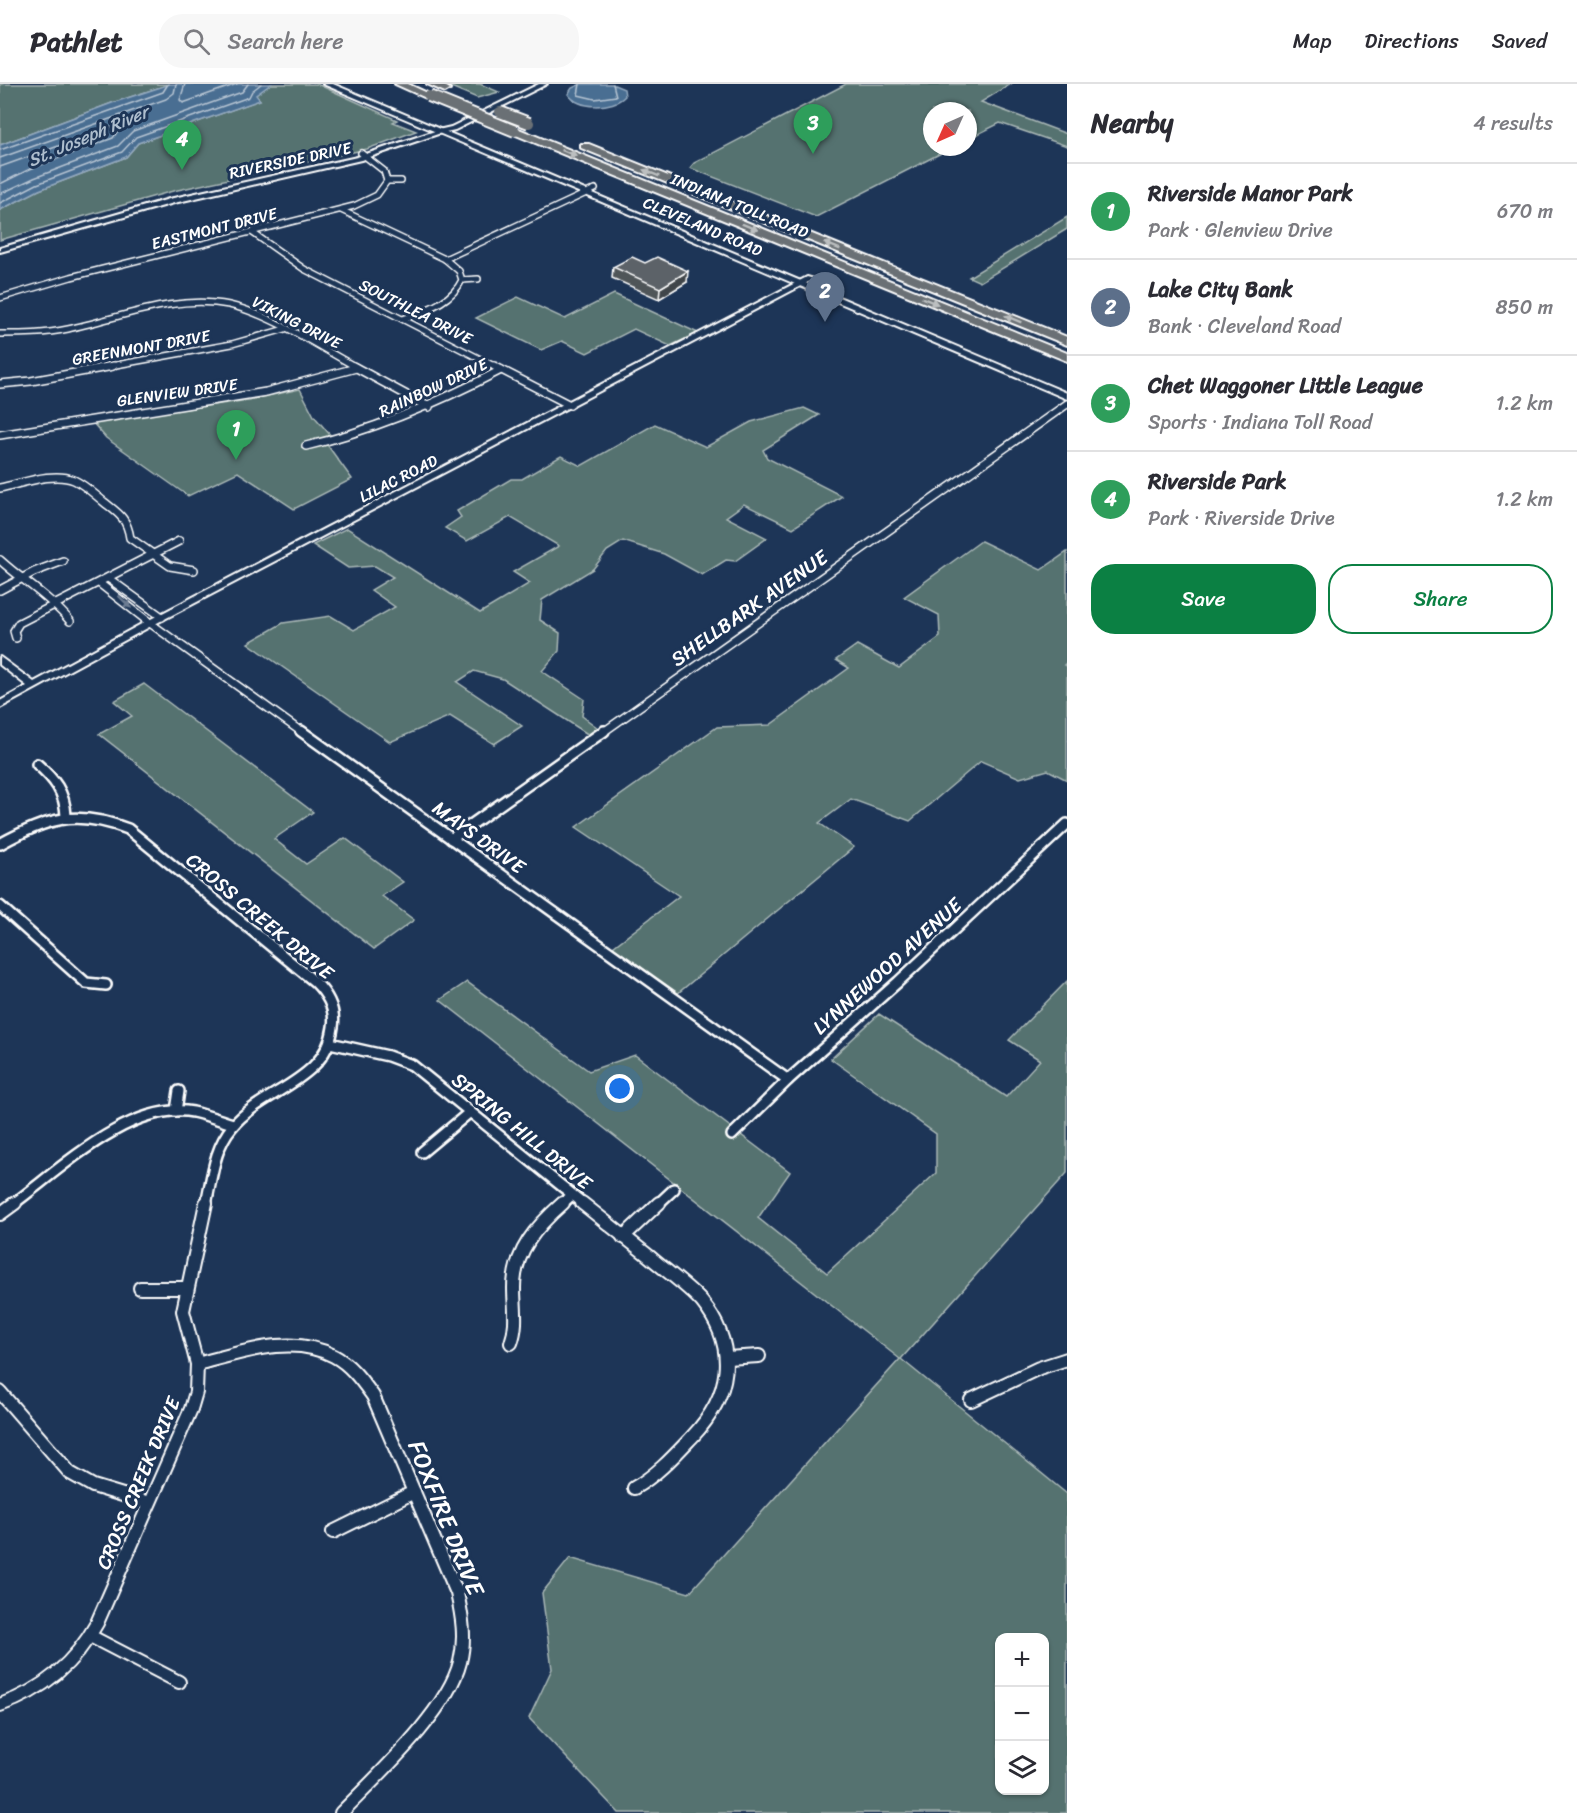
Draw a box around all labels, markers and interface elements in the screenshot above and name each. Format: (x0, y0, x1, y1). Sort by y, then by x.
search box (159, 14, 579, 68)
text: Pathlet (30, 17, 123, 66)
text: Search here (228, 22, 343, 61)
text: Map (1293, 22, 1331, 60)
text: Directions (1364, 22, 1459, 60)
text: Saved (1492, 22, 1547, 60)
icon: search (180, 25, 213, 58)
water label: St. Joseph River (22, 95, 157, 176)
text: Nearby (1091, 100, 1173, 146)
north arrow (923, 102, 977, 156)
pin: 3 (794, 104, 832, 154)
text: 4 results (1473, 106, 1553, 141)
pin: 4 (162, 120, 201, 170)
street label: RIVERSIDE DRIVE (226, 133, 355, 188)
one-way arrow (561, 148, 579, 158)
street label: INDIANA TOLL ROAD (666, 164, 814, 247)
one-way arrow (642, 168, 660, 177)
text: Riverside Manor Park (1148, 174, 1353, 213)
street label: CLEVELAND ROAD (638, 188, 768, 265)
text: 1 (1106, 194, 1115, 229)
text: 670 m (1497, 194, 1553, 229)
street label: EASTMONT DRIVE (148, 199, 281, 258)
text: Park · Glenview Drive (1148, 213, 1333, 248)
one-way arrow (741, 223, 759, 232)
one-way arrow (823, 241, 841, 250)
street label: SOUTHLEA DRIVE (354, 270, 479, 353)
text: Lake City Bank (1148, 270, 1293, 309)
pin: 2 (806, 272, 844, 322)
street label: VIKING DRIVE (247, 287, 348, 358)
text: 2 (1105, 290, 1116, 325)
text: 850 m (1496, 290, 1553, 325)
one-way arrow (922, 296, 940, 306)
text: Bank · Cleveland Road (1148, 309, 1341, 344)
one-way arrow (1003, 314, 1021, 324)
street label: GREENMONT DRIVE (70, 321, 213, 374)
street label: RAINBOW DRIVE (374, 349, 494, 425)
text: Chet Waggoner Little League (1148, 366, 1423, 405)
street label: GLENVIEW DRIVE (115, 370, 240, 415)
text: 3 (1105, 386, 1116, 421)
text: 1.2 km (1496, 386, 1553, 421)
text: Sports · Indiana Toll Road (1148, 405, 1372, 440)
pin: 1 (216, 410, 256, 460)
street label: LILAC ROAD (354, 446, 443, 511)
text: Riverside Park (1148, 462, 1287, 501)
text: 4 (1104, 482, 1117, 517)
text: 1.2 km (1496, 482, 1553, 517)
text: Park · Riverside Drive (1148, 501, 1335, 536)
street label: SHELLBARK AVENUE (663, 540, 837, 676)
button: Save (1091, 564, 1316, 634)
button: Share (1328, 564, 1553, 634)
one-way arrow (117, 595, 132, 609)
street label: MAYS DRIVE (425, 791, 534, 884)
street label: CROSS CREEK DRIVE (178, 844, 343, 990)
street label: LYNNEWOOD AVENUE (804, 888, 972, 1044)
street label: SPRING HILL DRIVE (443, 1063, 601, 1201)
your location (605, 1074, 634, 1103)
street label: CROSS CREEK DRIVE (86, 1390, 191, 1575)
street label: FOXFIRE DRIVE (396, 1434, 497, 1604)
map controls (995, 1633, 1049, 1795)
button: + (995, 1633, 1049, 1687)
button: − (995, 1687, 1049, 1741)
button: layers (995, 1741, 1049, 1795)

